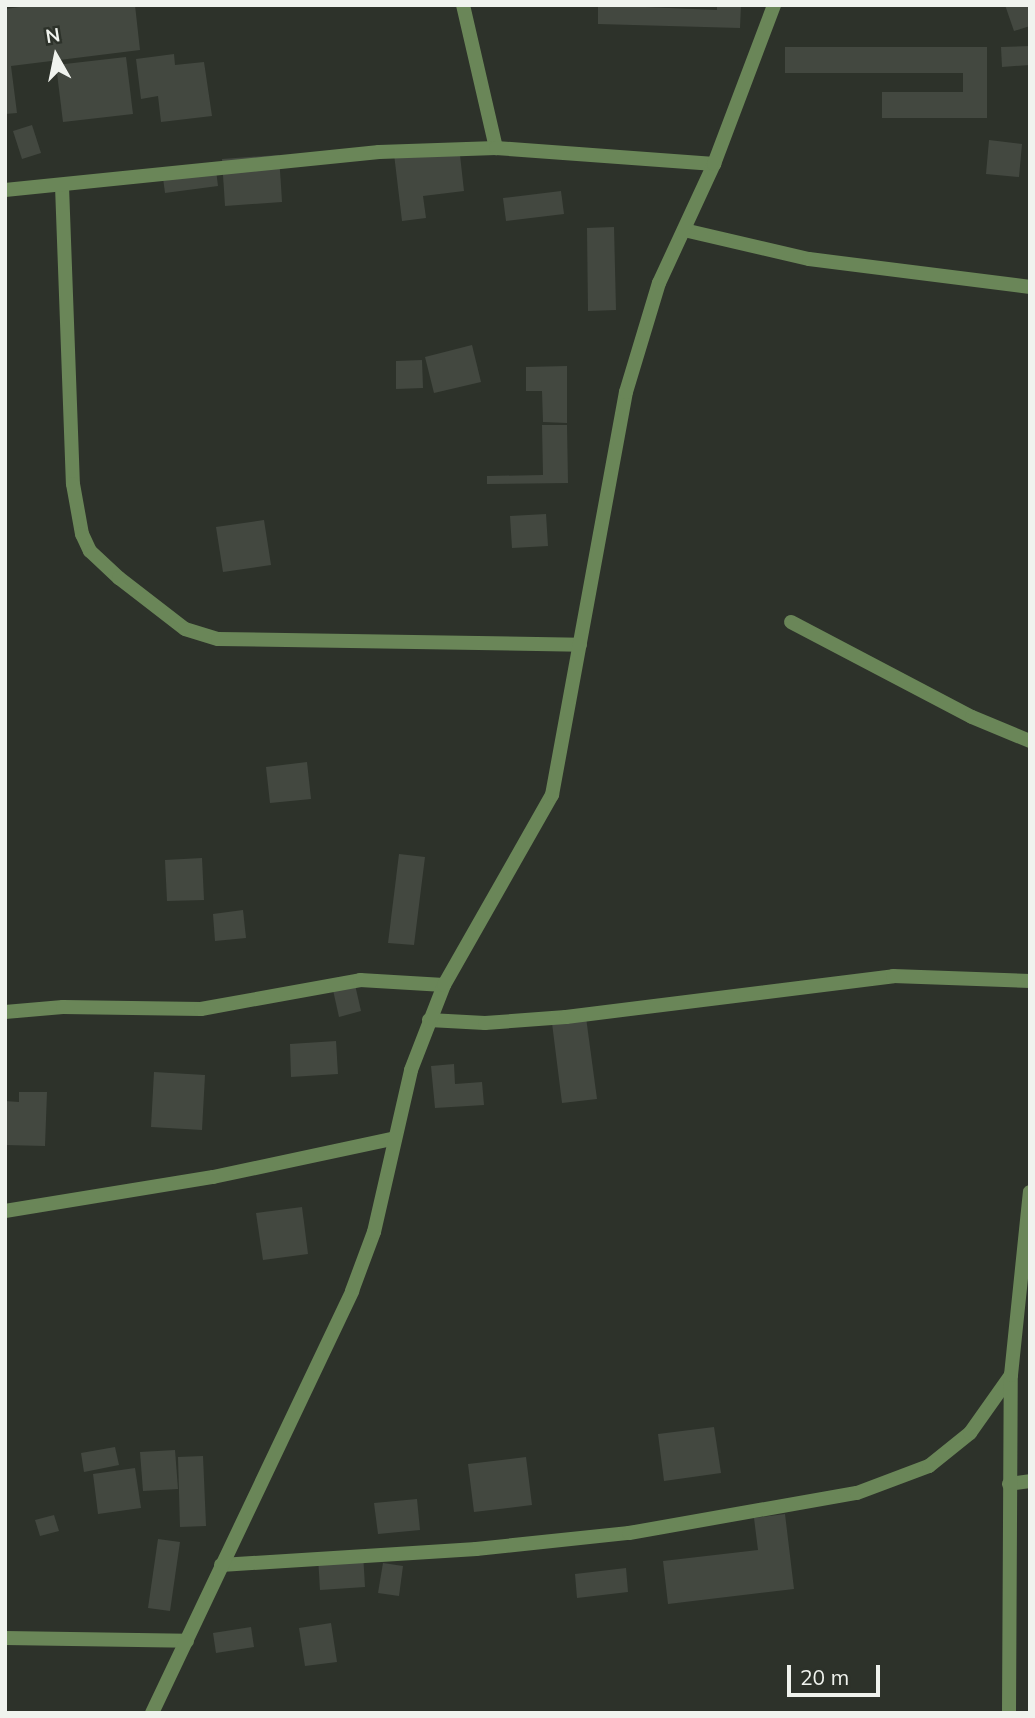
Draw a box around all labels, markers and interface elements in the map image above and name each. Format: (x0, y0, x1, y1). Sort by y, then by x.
north arrow (21, 21, 91, 91)
text: N (44, 22, 62, 48)
scale bar (790, 1652, 883, 1696)
text: 20 m (800, 1664, 849, 1690)

